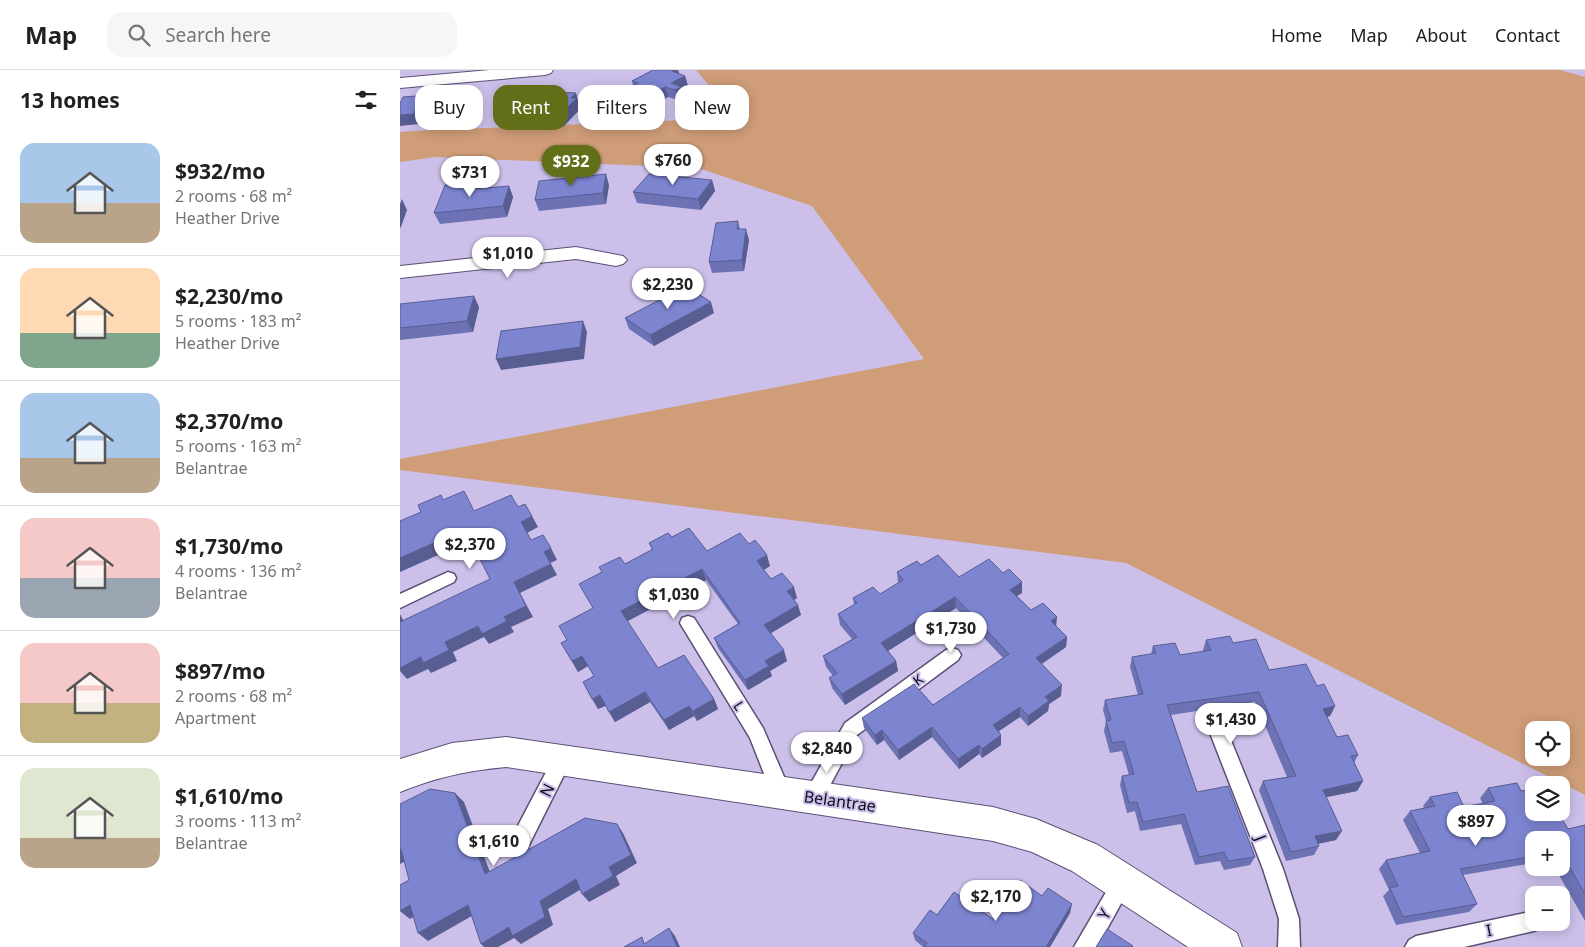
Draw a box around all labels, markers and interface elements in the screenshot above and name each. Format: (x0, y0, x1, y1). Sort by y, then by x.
search box (107, 12, 457, 57)
text: Map (25, 18, 77, 51)
icon: search (125, 21, 153, 49)
text: Search here (165, 22, 271, 48)
text: Home (1271, 23, 1322, 47)
text: Map (1350, 23, 1388, 47)
text: About (1416, 23, 1467, 47)
text: Contact (1495, 23, 1560, 47)
chip: Buy (415, 85, 483, 130)
chip: Rent (493, 85, 568, 130)
chip: Filters (578, 85, 665, 130)
chip: New (675, 85, 749, 130)
text: 13 homes (20, 86, 120, 114)
icon: filters (352, 86, 380, 114)
pin: $932 (541, 144, 601, 187)
pin: $760 (643, 144, 703, 186)
text: $760 (655, 149, 691, 171)
text: $932 (553, 150, 589, 172)
pin: $731 (440, 156, 500, 198)
text: $932/mo (175, 157, 265, 185)
text: $731 (452, 161, 488, 183)
icon: home (60, 163, 120, 223)
text: 2 rooms · 68 m² (175, 185, 292, 207)
text: Heather Drive (175, 207, 280, 229)
pin: $1,010 (467, 236, 549, 279)
text: $1,010 (483, 242, 533, 264)
pin: $2,230 (627, 268, 709, 310)
text: $2,230 (643, 273, 693, 295)
text: $2,230/mo (175, 282, 283, 310)
icon: home (60, 288, 120, 348)
text: 5 rooms · 183 m² (175, 310, 301, 332)
text: Heather Drive (175, 332, 280, 354)
text: $2,370/mo (175, 407, 283, 435)
icon: home (60, 413, 120, 473)
text: 5 rooms · 163 m² (175, 435, 301, 457)
text: Belantrae (175, 457, 247, 479)
pin: $2,370 (429, 528, 511, 570)
text: $1,730/mo (175, 532, 283, 560)
text: $2,370 (445, 533, 495, 555)
icon: home (60, 538, 120, 598)
text: 4 rooms · 136 m² (175, 560, 301, 582)
pin: $1,030 (633, 578, 715, 620)
text: Belantrae (175, 582, 247, 604)
text: $1,030 (649, 583, 699, 605)
pin: $1,730 (910, 612, 992, 654)
text: $1,730 (926, 617, 976, 639)
text: $897/mo (175, 657, 265, 685)
icon: home (60, 663, 120, 723)
street label: K (909, 669, 927, 690)
text: 2 rooms · 68 m² (175, 685, 292, 707)
street label: L (729, 698, 749, 714)
pin: $1,430 (1190, 702, 1272, 745)
text: Apartment (175, 707, 256, 729)
text: $1,430 (1206, 708, 1256, 730)
map controls (1525, 721, 1570, 931)
button: locate (1525, 721, 1570, 766)
pin: $2,840 (786, 732, 868, 774)
text: $2,840 (802, 737, 852, 759)
button: layers (1525, 776, 1570, 821)
street label: N (534, 780, 560, 800)
text: $1,610/mo (175, 782, 283, 810)
street label: Belantrae (803, 785, 877, 817)
icon: home (60, 788, 120, 848)
pin: $897 (1446, 804, 1506, 847)
text: 3 rooms · 113 m² (175, 810, 301, 832)
text: $897 (1458, 810, 1494, 832)
pin: $1,610 (453, 824, 535, 867)
text: $1,610 (469, 830, 519, 852)
street label: J (1249, 830, 1272, 844)
button: + (1525, 831, 1570, 876)
text: Belantrae (175, 832, 247, 854)
pin: $2,170 (955, 880, 1037, 922)
text: $2,170 (971, 885, 1021, 907)
button: − (1525, 886, 1570, 931)
street label: Y (1092, 904, 1116, 923)
street label: I (1484, 919, 1494, 941)

